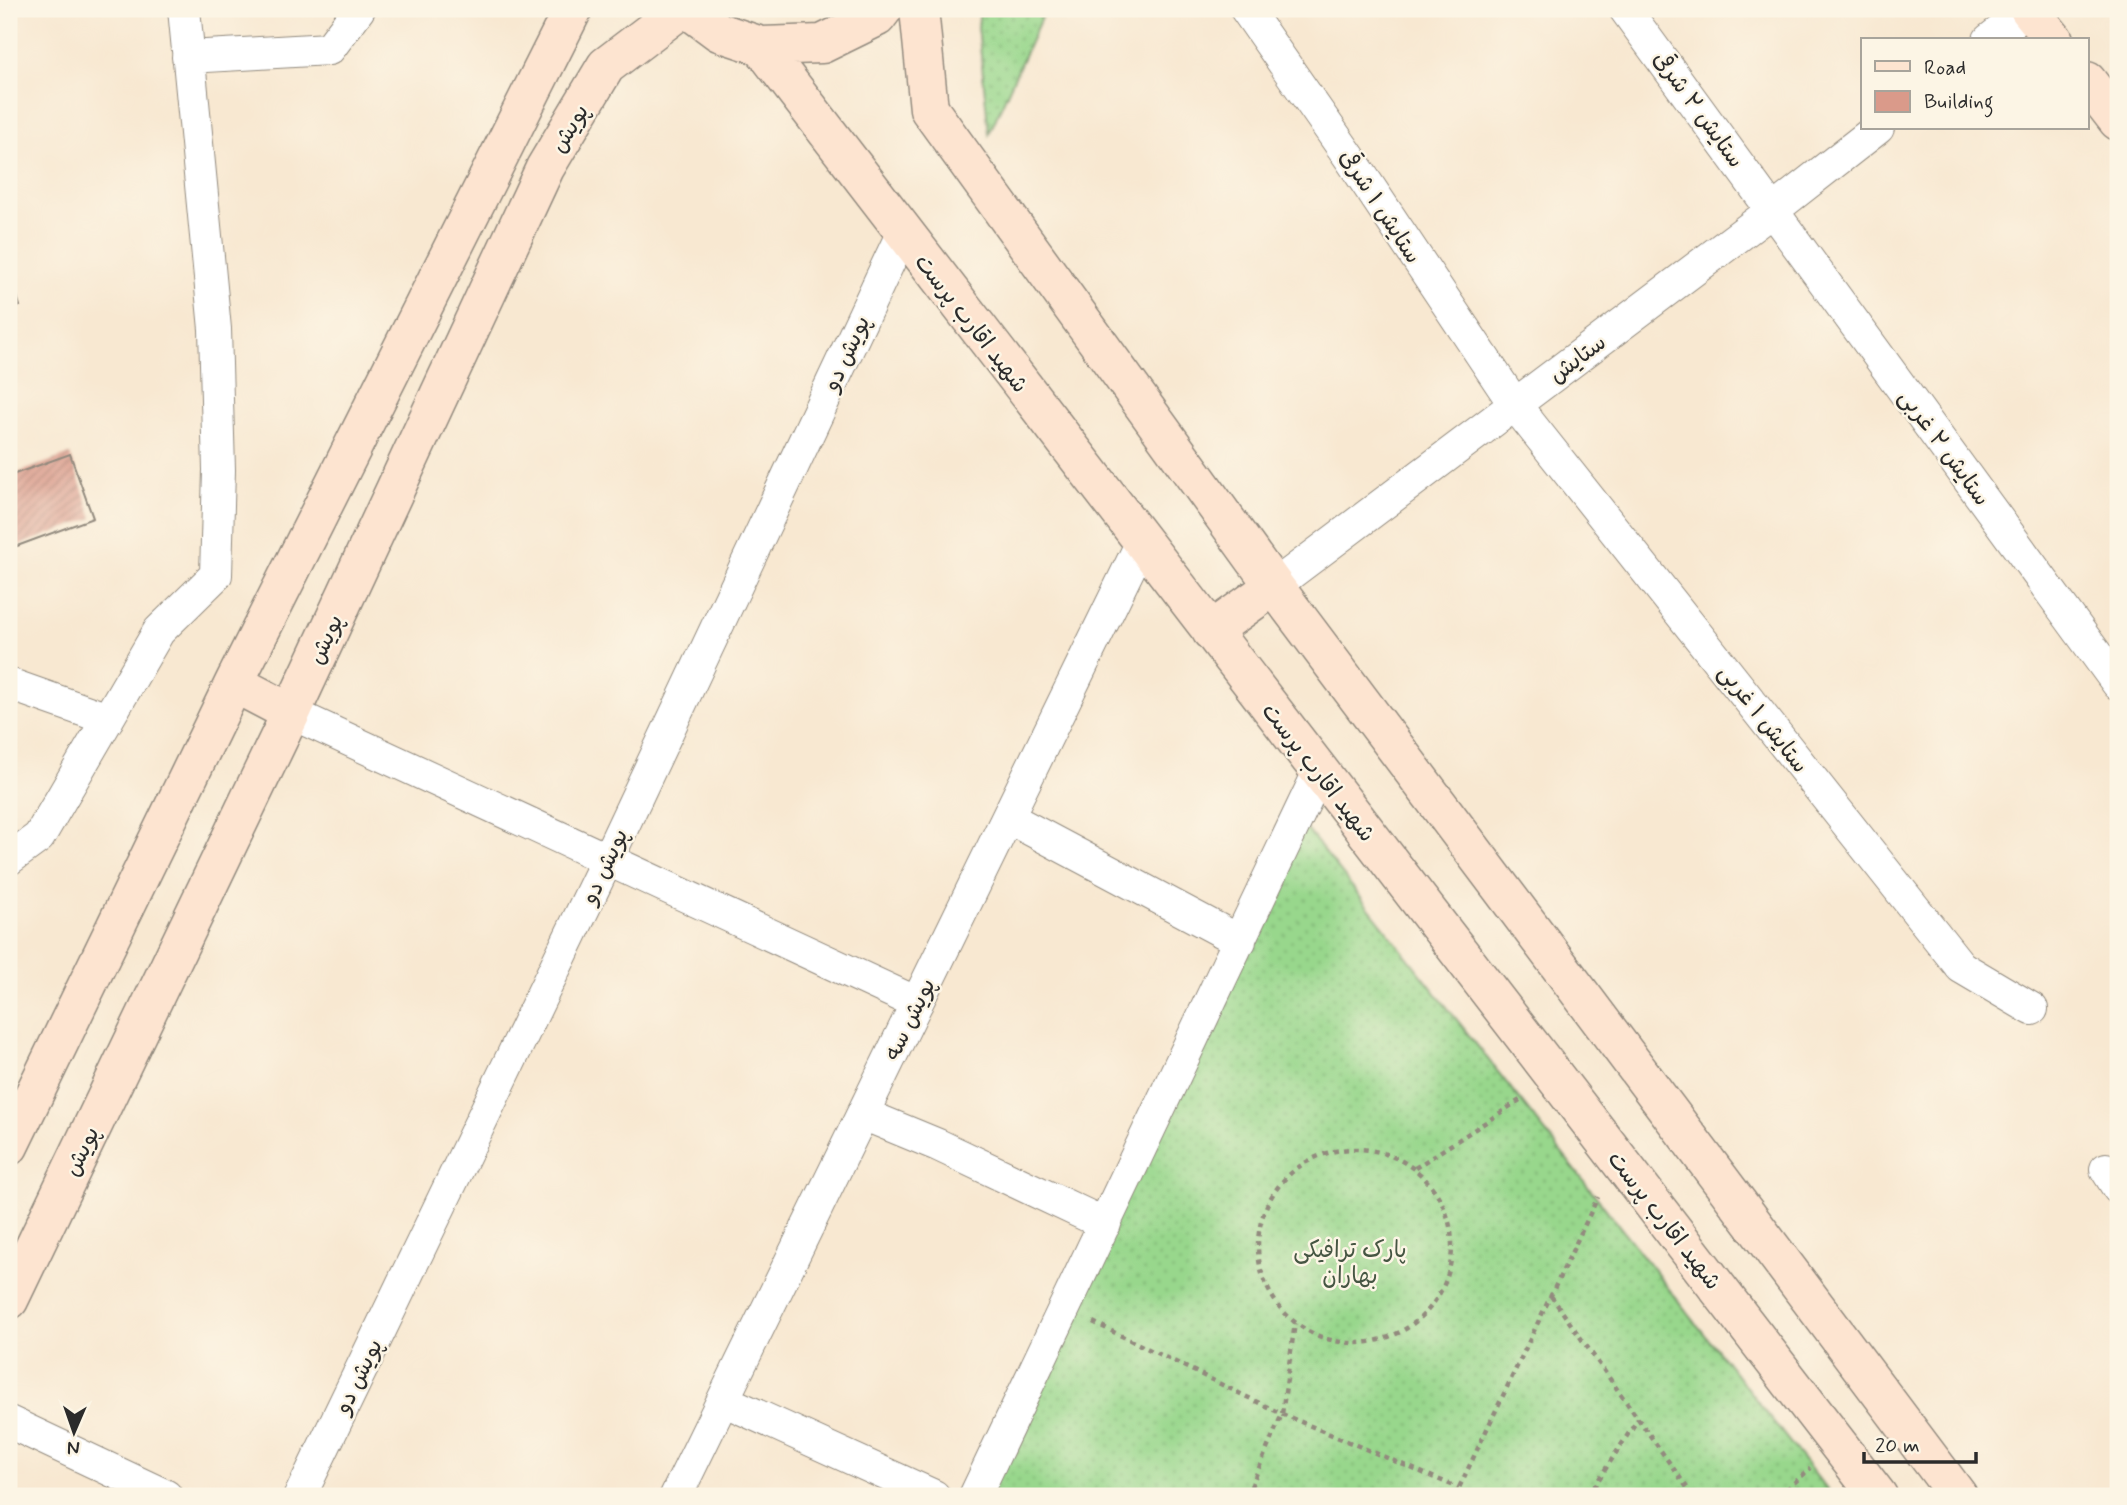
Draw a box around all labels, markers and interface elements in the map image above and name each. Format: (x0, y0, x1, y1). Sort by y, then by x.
legend (1861, 38, 2088, 130)
street label: ستایش ۲ شرقی (1645, 45, 1751, 175)
text: Road (1924, 54, 1966, 82)
text: Building (1924, 88, 1994, 118)
street label: پویش (545, 99, 597, 159)
street label: ستایش ۱ شرقی (1331, 144, 1428, 270)
street label: شهید اقارب پرست (907, 249, 1034, 400)
street label: پویش دو (817, 311, 878, 398)
street label: ستایش (1544, 328, 1613, 391)
street label: ستایش ۲ غربی (1891, 384, 1996, 513)
street label: پویش (302, 610, 351, 670)
street label: ستایش ۱ غربی (1711, 659, 1814, 780)
street label: شهید اقارب پرست (1254, 698, 1381, 849)
street label: پویش دو (575, 824, 636, 911)
street label: پویش سه (878, 974, 944, 1066)
street label: پویش (58, 1122, 108, 1182)
street label: شهید اقارب پرست (1600, 1146, 1727, 1297)
park label: پارک ترافیکی بهاران (1293, 1236, 1407, 1292)
street label: پویش دو (328, 1334, 391, 1421)
north arrow (38, 1396, 108, 1466)
scale bar (1864, 1421, 1976, 1465)
text: 20 m (1875, 1432, 1920, 1460)
text: N (67, 1435, 80, 1460)

